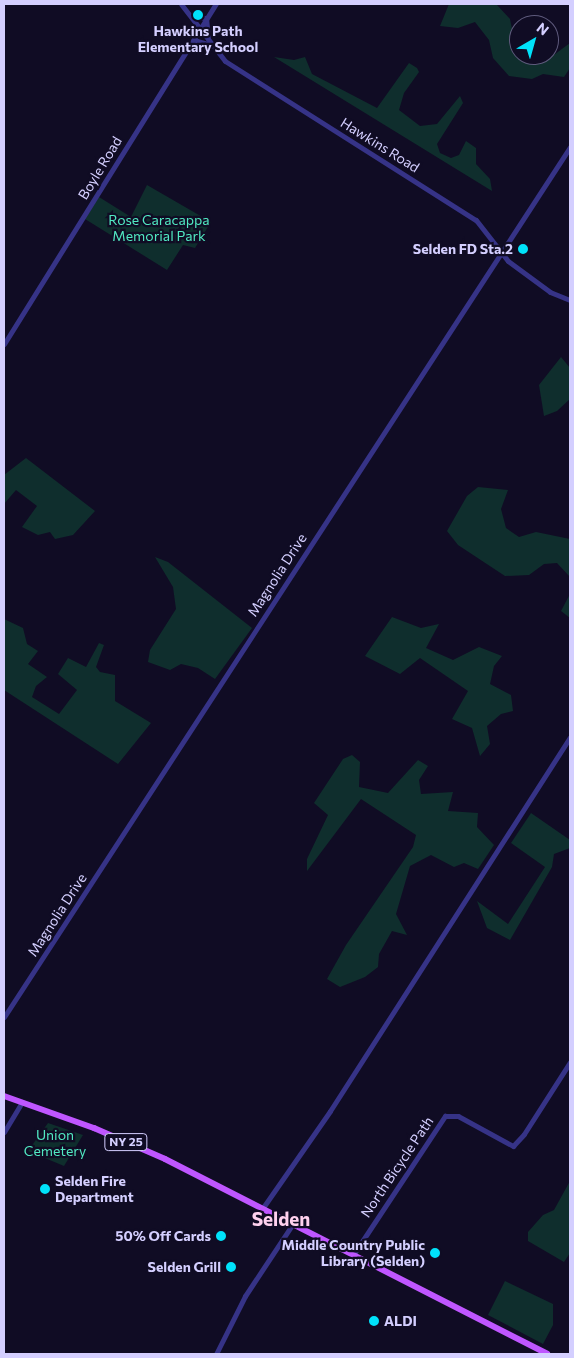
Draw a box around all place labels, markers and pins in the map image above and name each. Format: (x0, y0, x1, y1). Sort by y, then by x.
marker: Hawkins Path Elementary School (192, 9, 204, 21)
place label: Hawkins Path Elementary School (138, 23, 258, 56)
place label: Selden FD Sta.2 (413, 241, 513, 257)
marker: Selden FD Sta.2 (517, 243, 529, 255)
place label: Selden Fire Department (55, 1173, 134, 1206)
marker: Selden Fire Department (39, 1183, 51, 1195)
place label: 50% Off Cards (115, 1228, 211, 1244)
marker: 50% Off Cards (215, 1230, 227, 1242)
place label: Middle Country Public Library (Selden) (281, 1237, 425, 1270)
marker: Middle Country Public Library (Selden) (429, 1247, 441, 1259)
place label: Selden Grill (148, 1259, 221, 1275)
marker: Selden Grill (225, 1261, 237, 1273)
place label: ALDI (384, 1313, 417, 1329)
marker: ALDI (368, 1315, 380, 1327)

